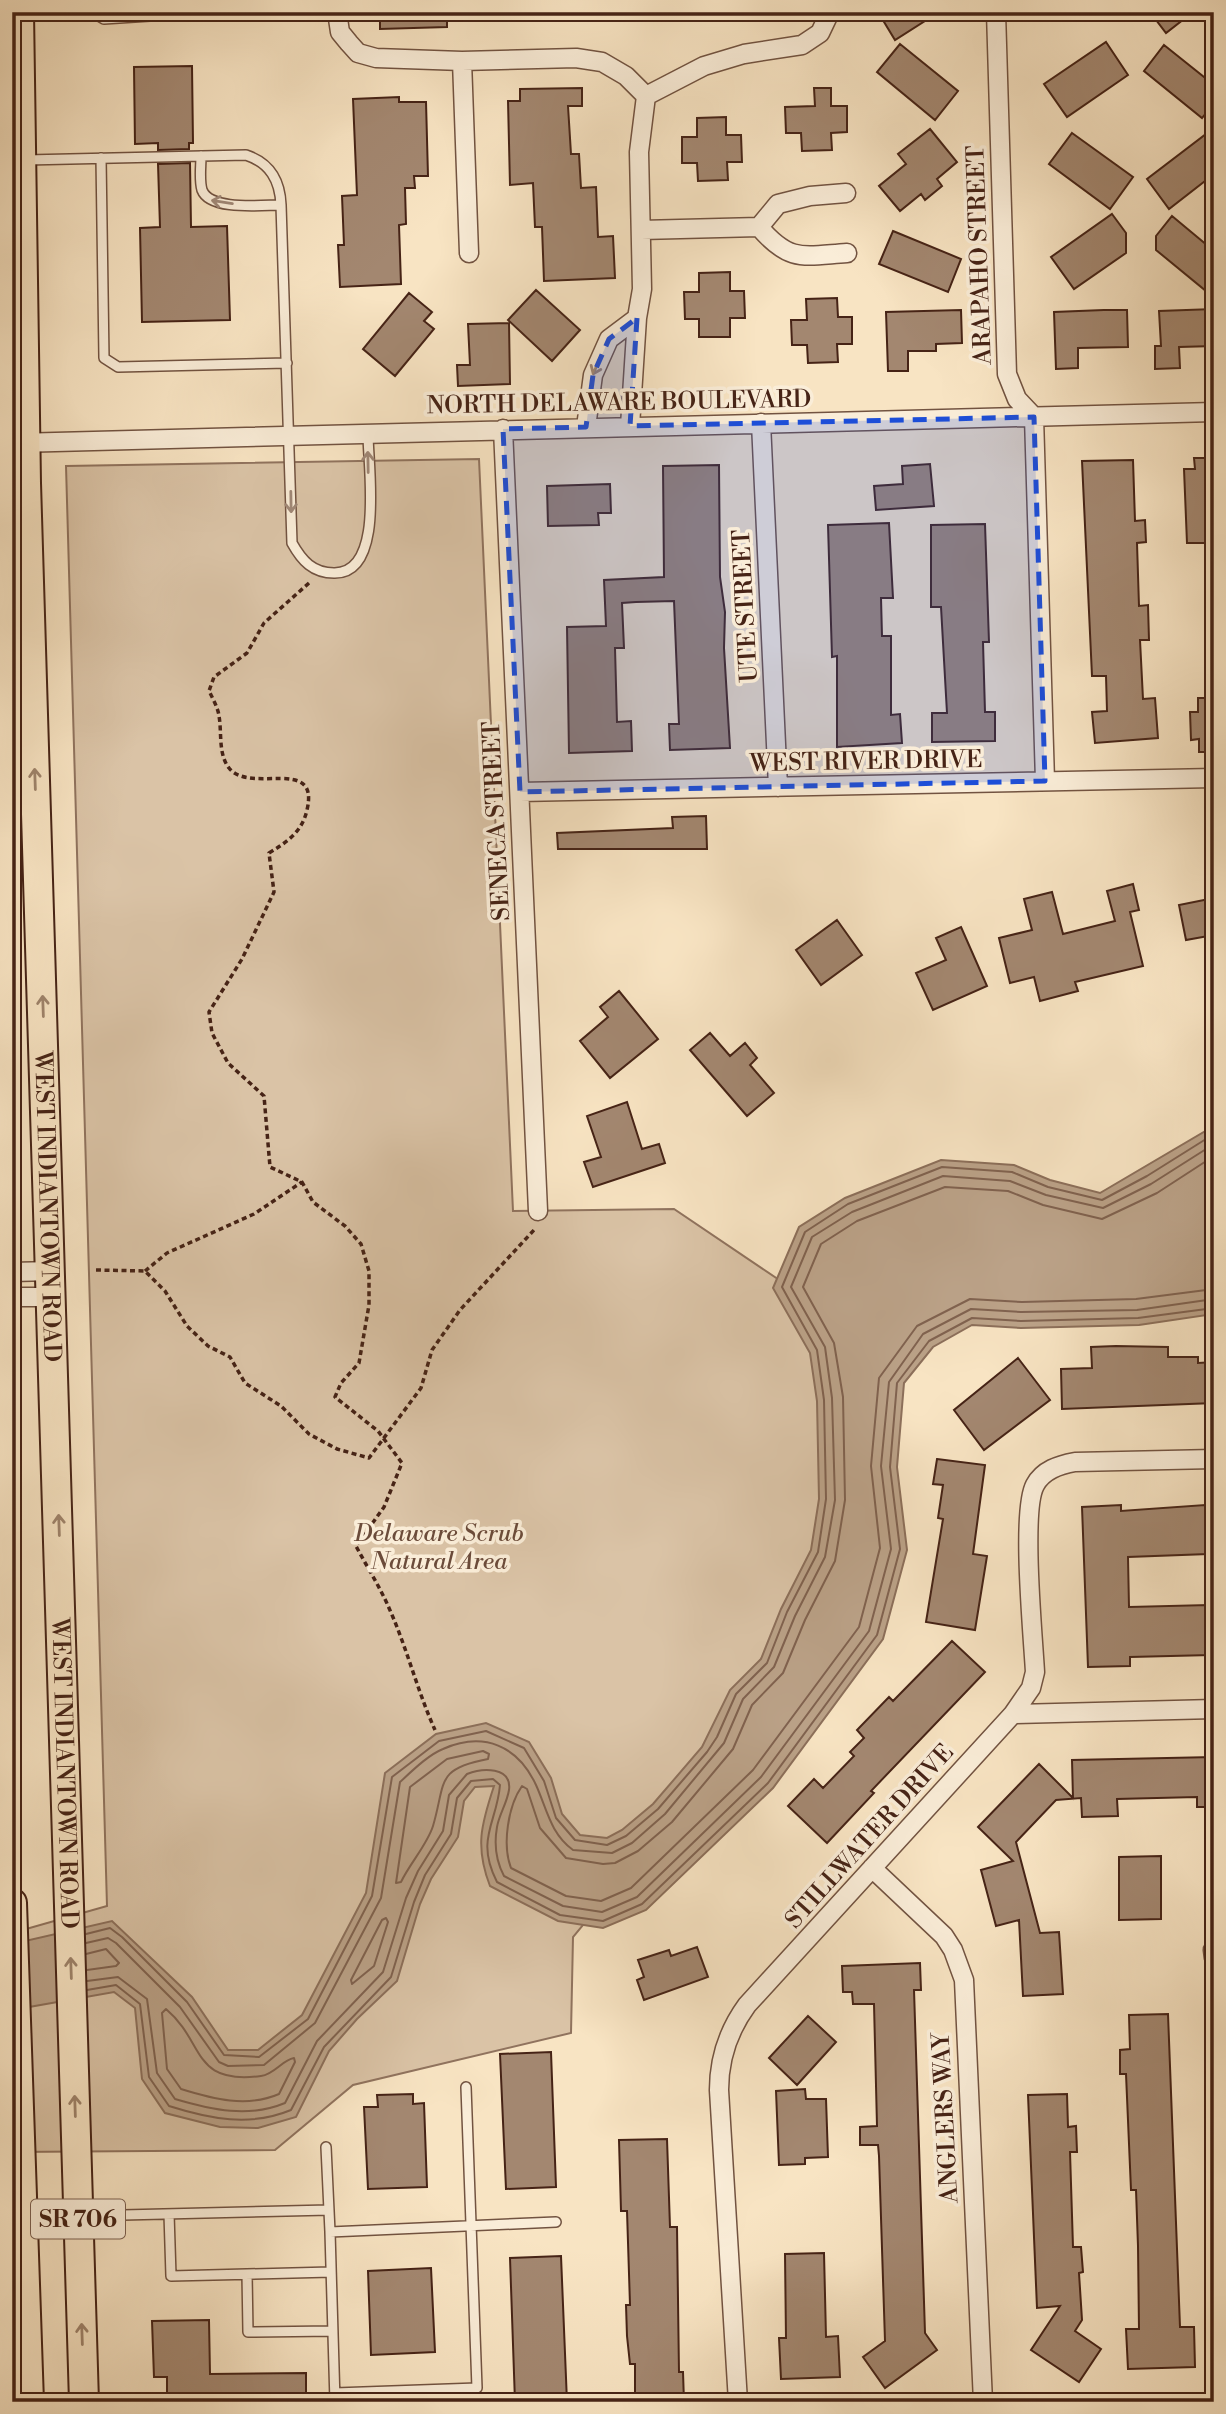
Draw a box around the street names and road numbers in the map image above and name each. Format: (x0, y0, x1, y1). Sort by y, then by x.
street label: ARAPAHO STREET (961, 145, 999, 366)
street label: NORTH DELAWARE BOULEVARD (426, 385, 812, 421)
street label: UTE STREET (727, 529, 765, 683)
street label: SENECA STREET (477, 720, 517, 922)
street label: WEST RIVER DRIVE (748, 745, 983, 779)
street label: WEST INDIANTOWN ROAD (27, 1050, 67, 1363)
street label: WEST INDIANTOWN ROAD (44, 1616, 84, 1929)
street label: STILLWATER DRIVE (779, 1738, 960, 1935)
street label: ANGLERS WAY (926, 2031, 965, 2205)
road number: SR 706 (31, 2200, 125, 2238)

